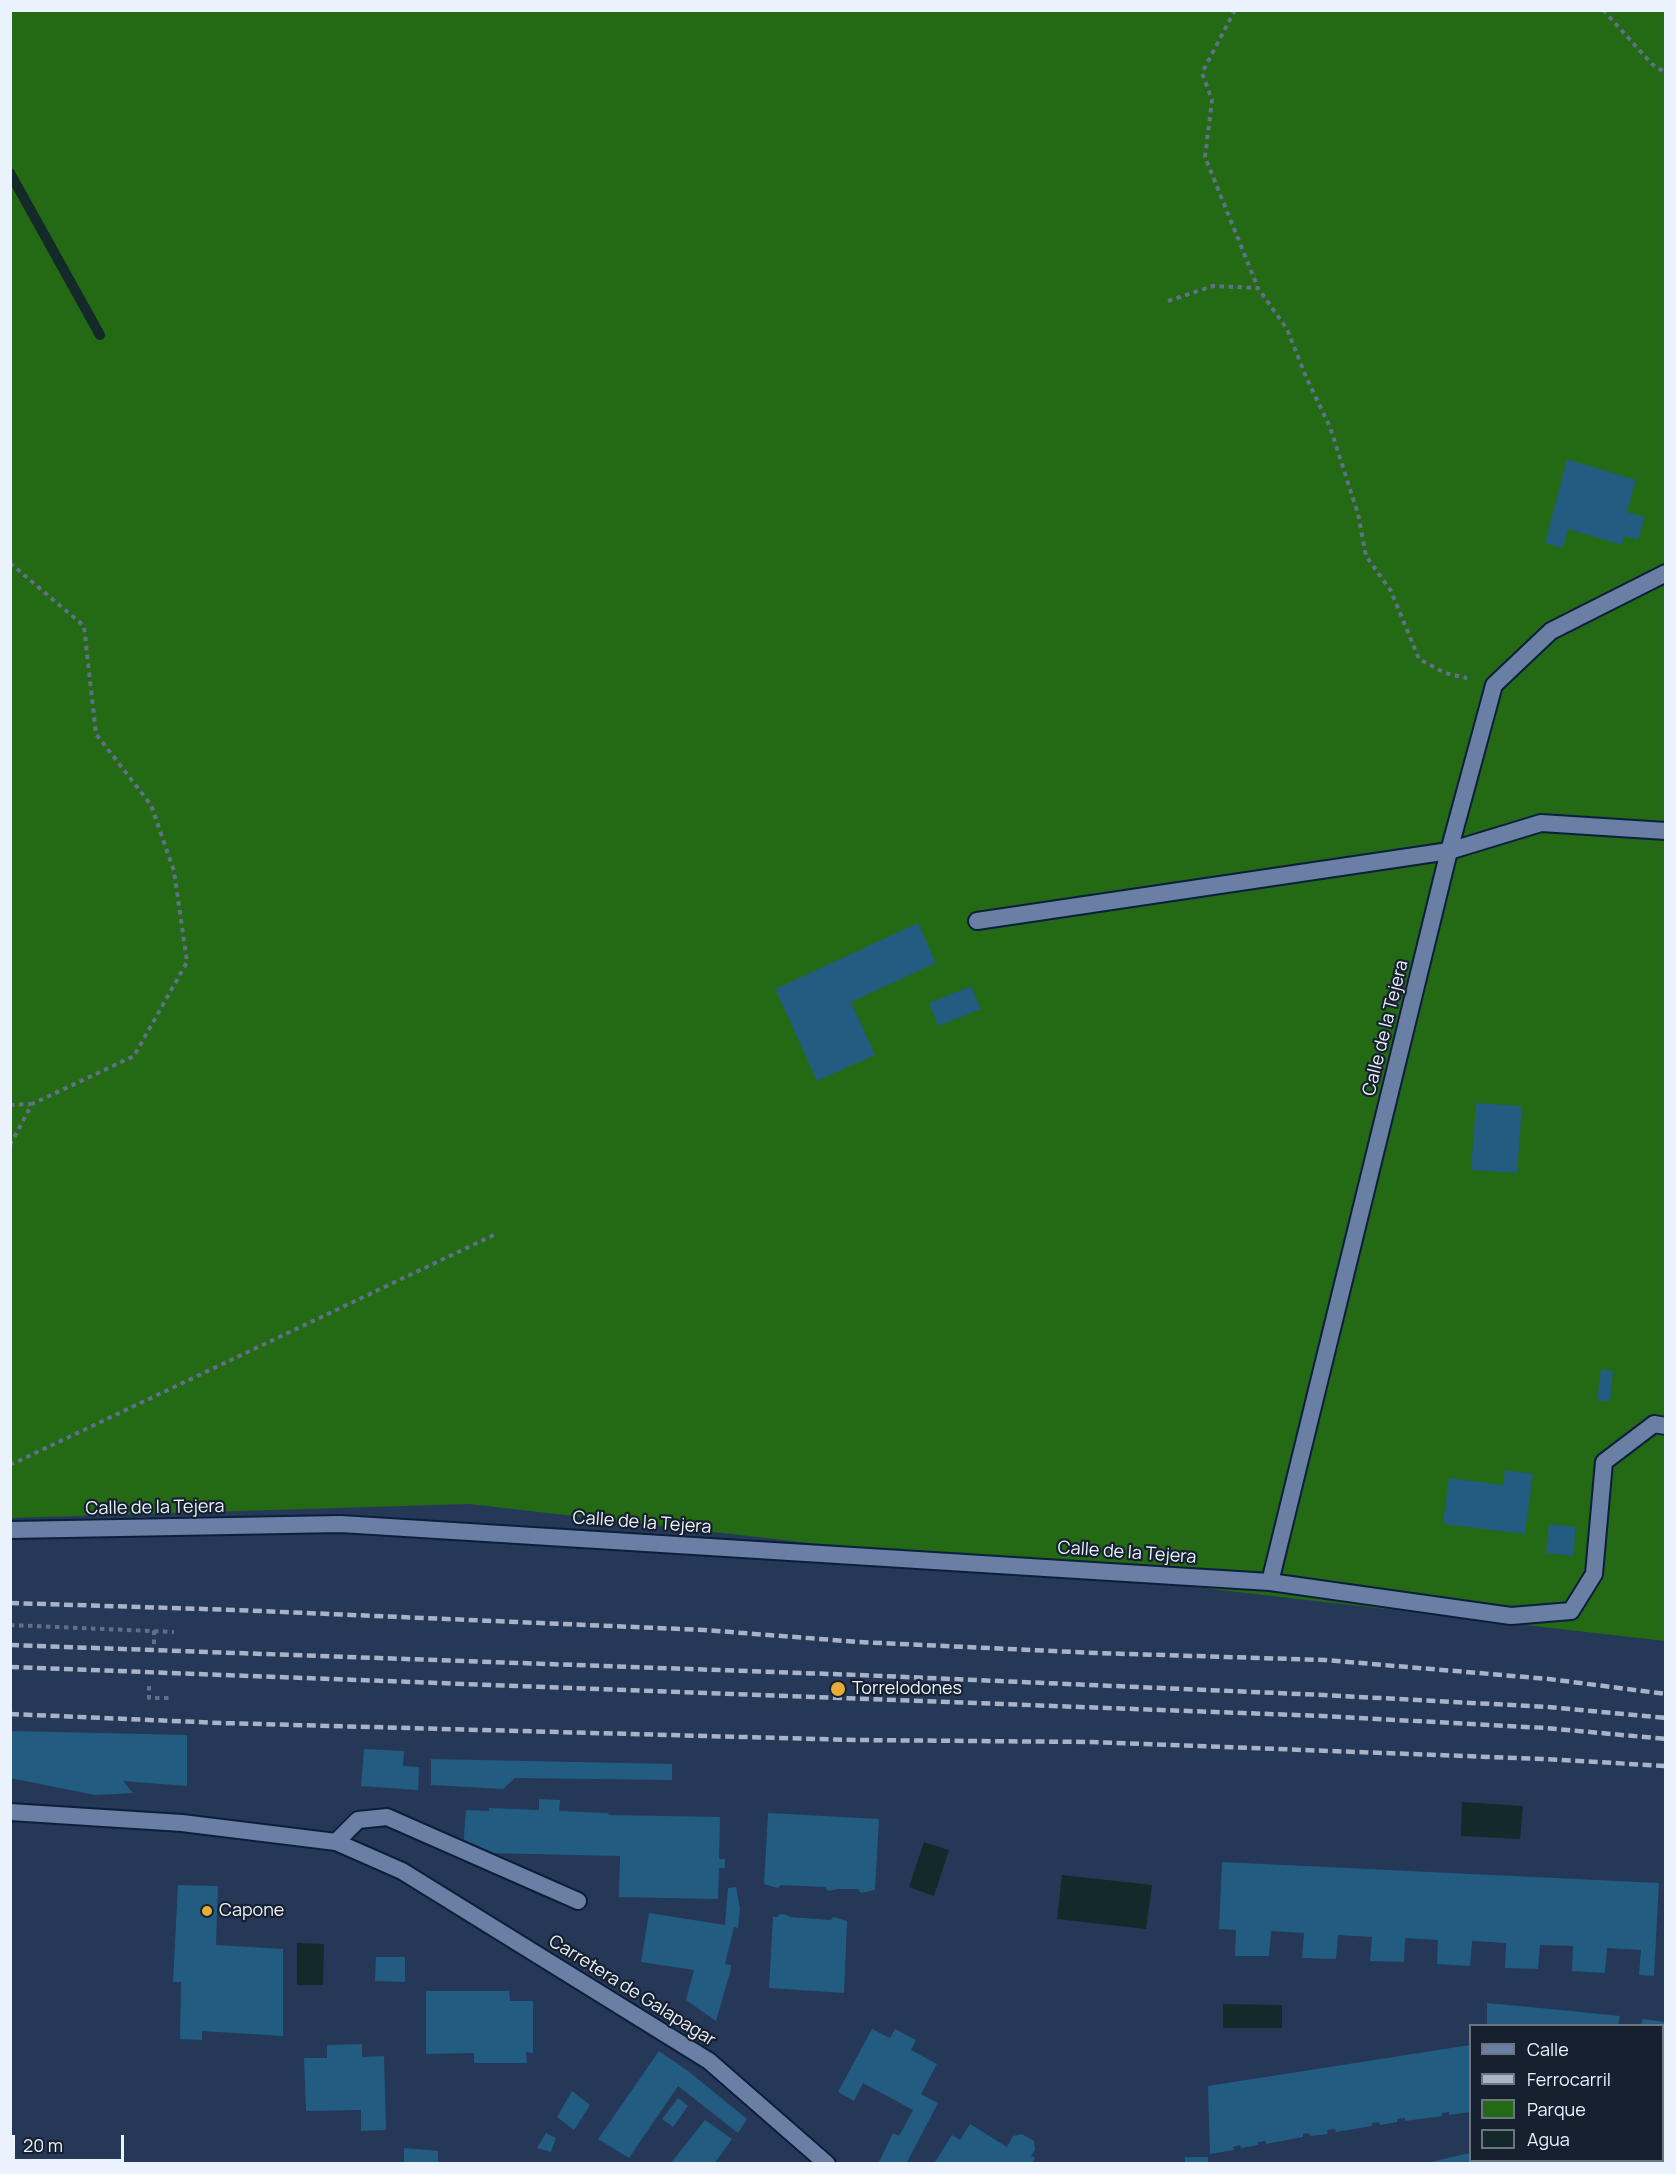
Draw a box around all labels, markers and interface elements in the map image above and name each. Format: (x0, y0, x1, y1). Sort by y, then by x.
street label: Calle de la Tejera (1359, 958, 1413, 1098)
street label: Calle de la Tejera (85, 1496, 225, 1520)
street label: Calle de la Tejera (572, 1507, 712, 1539)
street label: Calle de la Tejera (1057, 1537, 1197, 1569)
place label: Torrelodones (852, 1678, 962, 1700)
marker: Torrelodones (829, 1680, 847, 1698)
place label: Capone (219, 1900, 284, 1922)
marker: Capone (200, 1904, 214, 1918)
street label: Carretera de Galapagar (545, 1931, 719, 2051)
legend (1469, 2024, 1664, 2162)
text: Calle (1527, 2037, 1569, 2061)
text: Ferrocarril (1527, 2067, 1611, 2091)
text: Parque (1527, 2097, 1586, 2121)
scale bar (15, 2123, 128, 2161)
text: Agua (1527, 2127, 1570, 2151)
text: 20 m (23, 2133, 63, 2157)

